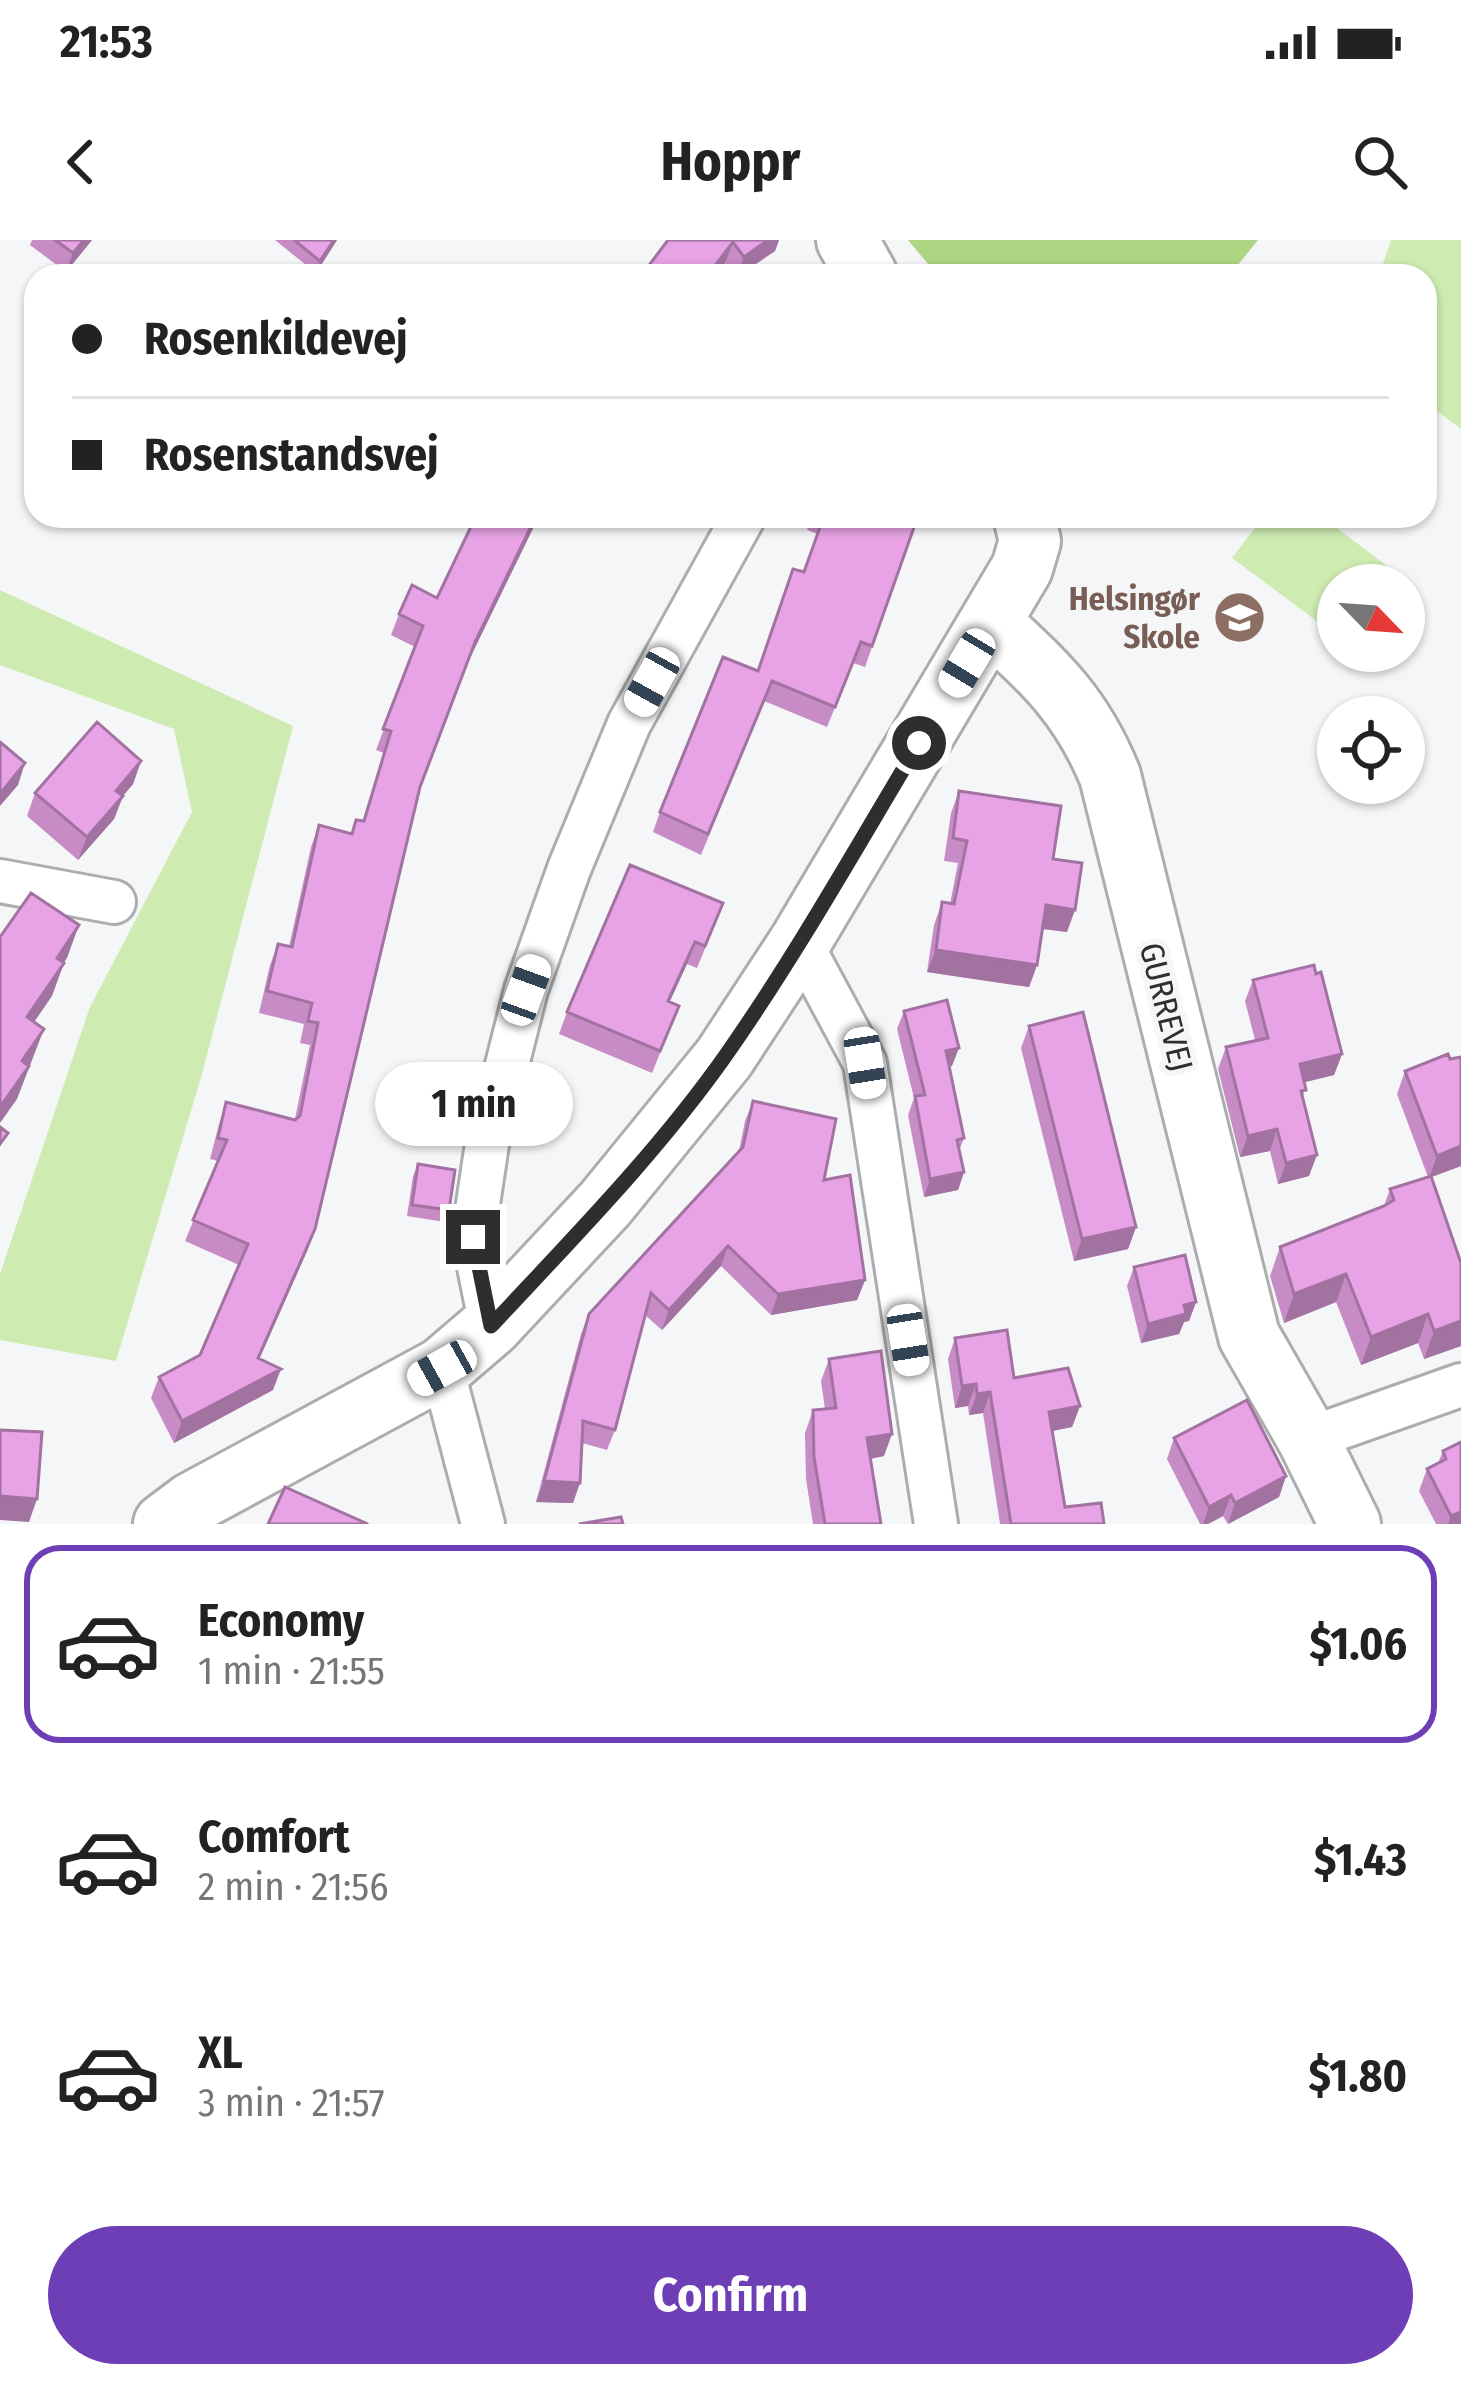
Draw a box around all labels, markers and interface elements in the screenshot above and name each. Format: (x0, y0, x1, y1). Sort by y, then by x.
text: 21:53 (60, 15, 153, 69)
icon: back (48, 129, 114, 195)
icon: search (1347, 129, 1413, 195)
text: Hoppr (661, 130, 800, 194)
text: Rosenkildevej (144, 312, 408, 366)
text: Rosenstandsvej (144, 428, 439, 482)
north arrow (1317, 564, 1425, 672)
map controls (1317, 564, 1425, 804)
place label: Helsingør Skole (1069, 579, 1201, 657)
school or university icon: Helsingør Skole (1211, 590, 1267, 646)
car (933, 623, 1001, 703)
car (619, 642, 685, 722)
button: locate (1317, 696, 1425, 804)
route start (892, 716, 946, 770)
street label: GURREVEJ (1131, 939, 1201, 1075)
car (497, 950, 555, 1030)
car (842, 1025, 888, 1101)
callout: 1 min (374, 1063, 572, 1147)
text: 1 min (432, 1081, 516, 1127)
route end (446, 1210, 500, 1264)
car (885, 1302, 931, 1378)
car (402, 1335, 482, 1401)
icon: car (54, 1590, 162, 1698)
text: Economy (198, 1594, 364, 1648)
text: $1.06 (1309, 1617, 1407, 1671)
text: 1 min · 21:55 (198, 1648, 385, 1694)
icon: car (54, 1806, 162, 1914)
text: Comfort (198, 1810, 350, 1864)
text: $1.43 (1314, 1833, 1407, 1887)
text: 2 min · 21:56 (198, 1864, 389, 1910)
icon: car (54, 2022, 162, 2130)
text: XL (198, 2026, 243, 2080)
text: $1.80 (1309, 2049, 1407, 2103)
text: 3 min · 21:57 (198, 2080, 385, 2126)
button: Confirm (48, 2226, 1413, 2364)

